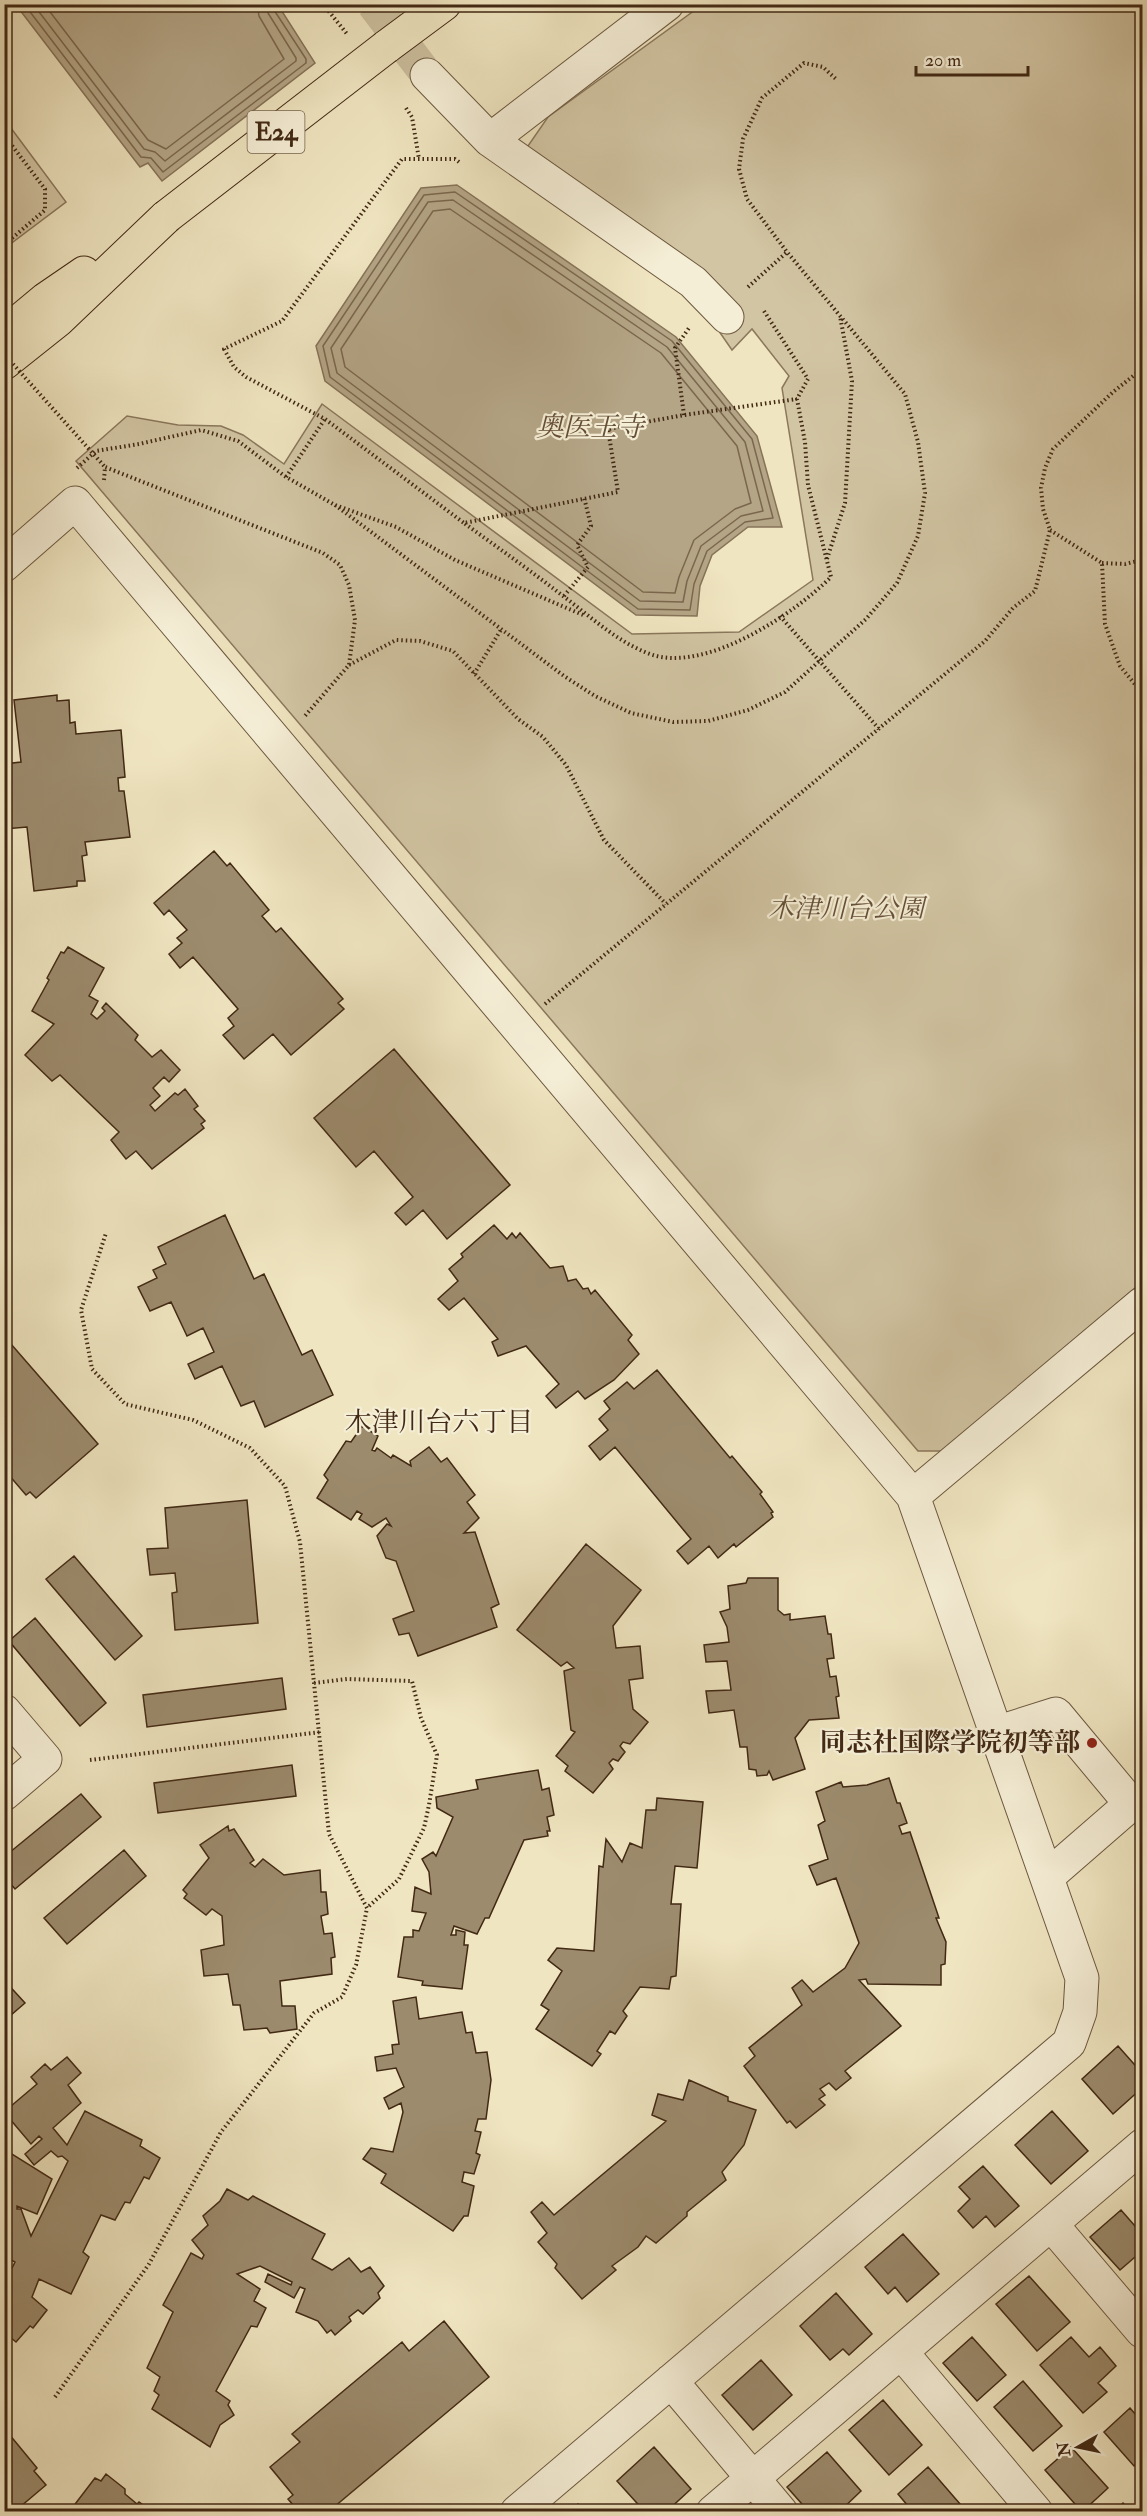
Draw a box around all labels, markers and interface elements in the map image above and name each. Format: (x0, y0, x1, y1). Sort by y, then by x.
scale bar (916, 39, 1028, 77)
text: 20 m (925, 49, 961, 72)
road number: E24 (248, 111, 304, 153)
water label: 奥医王寺 (536, 411, 647, 444)
park label: 木津川台公園 (768, 893, 928, 925)
district label: 木津川台六丁目 (345, 1406, 534, 1439)
place label: 同志社国際学院初等部 (820, 1727, 1080, 1759)
marker: 同志社国際学院初等部 (1085, 1736, 1099, 1750)
north arrow (1048, 2417, 1108, 2477)
text: N (1053, 2440, 1075, 2459)

